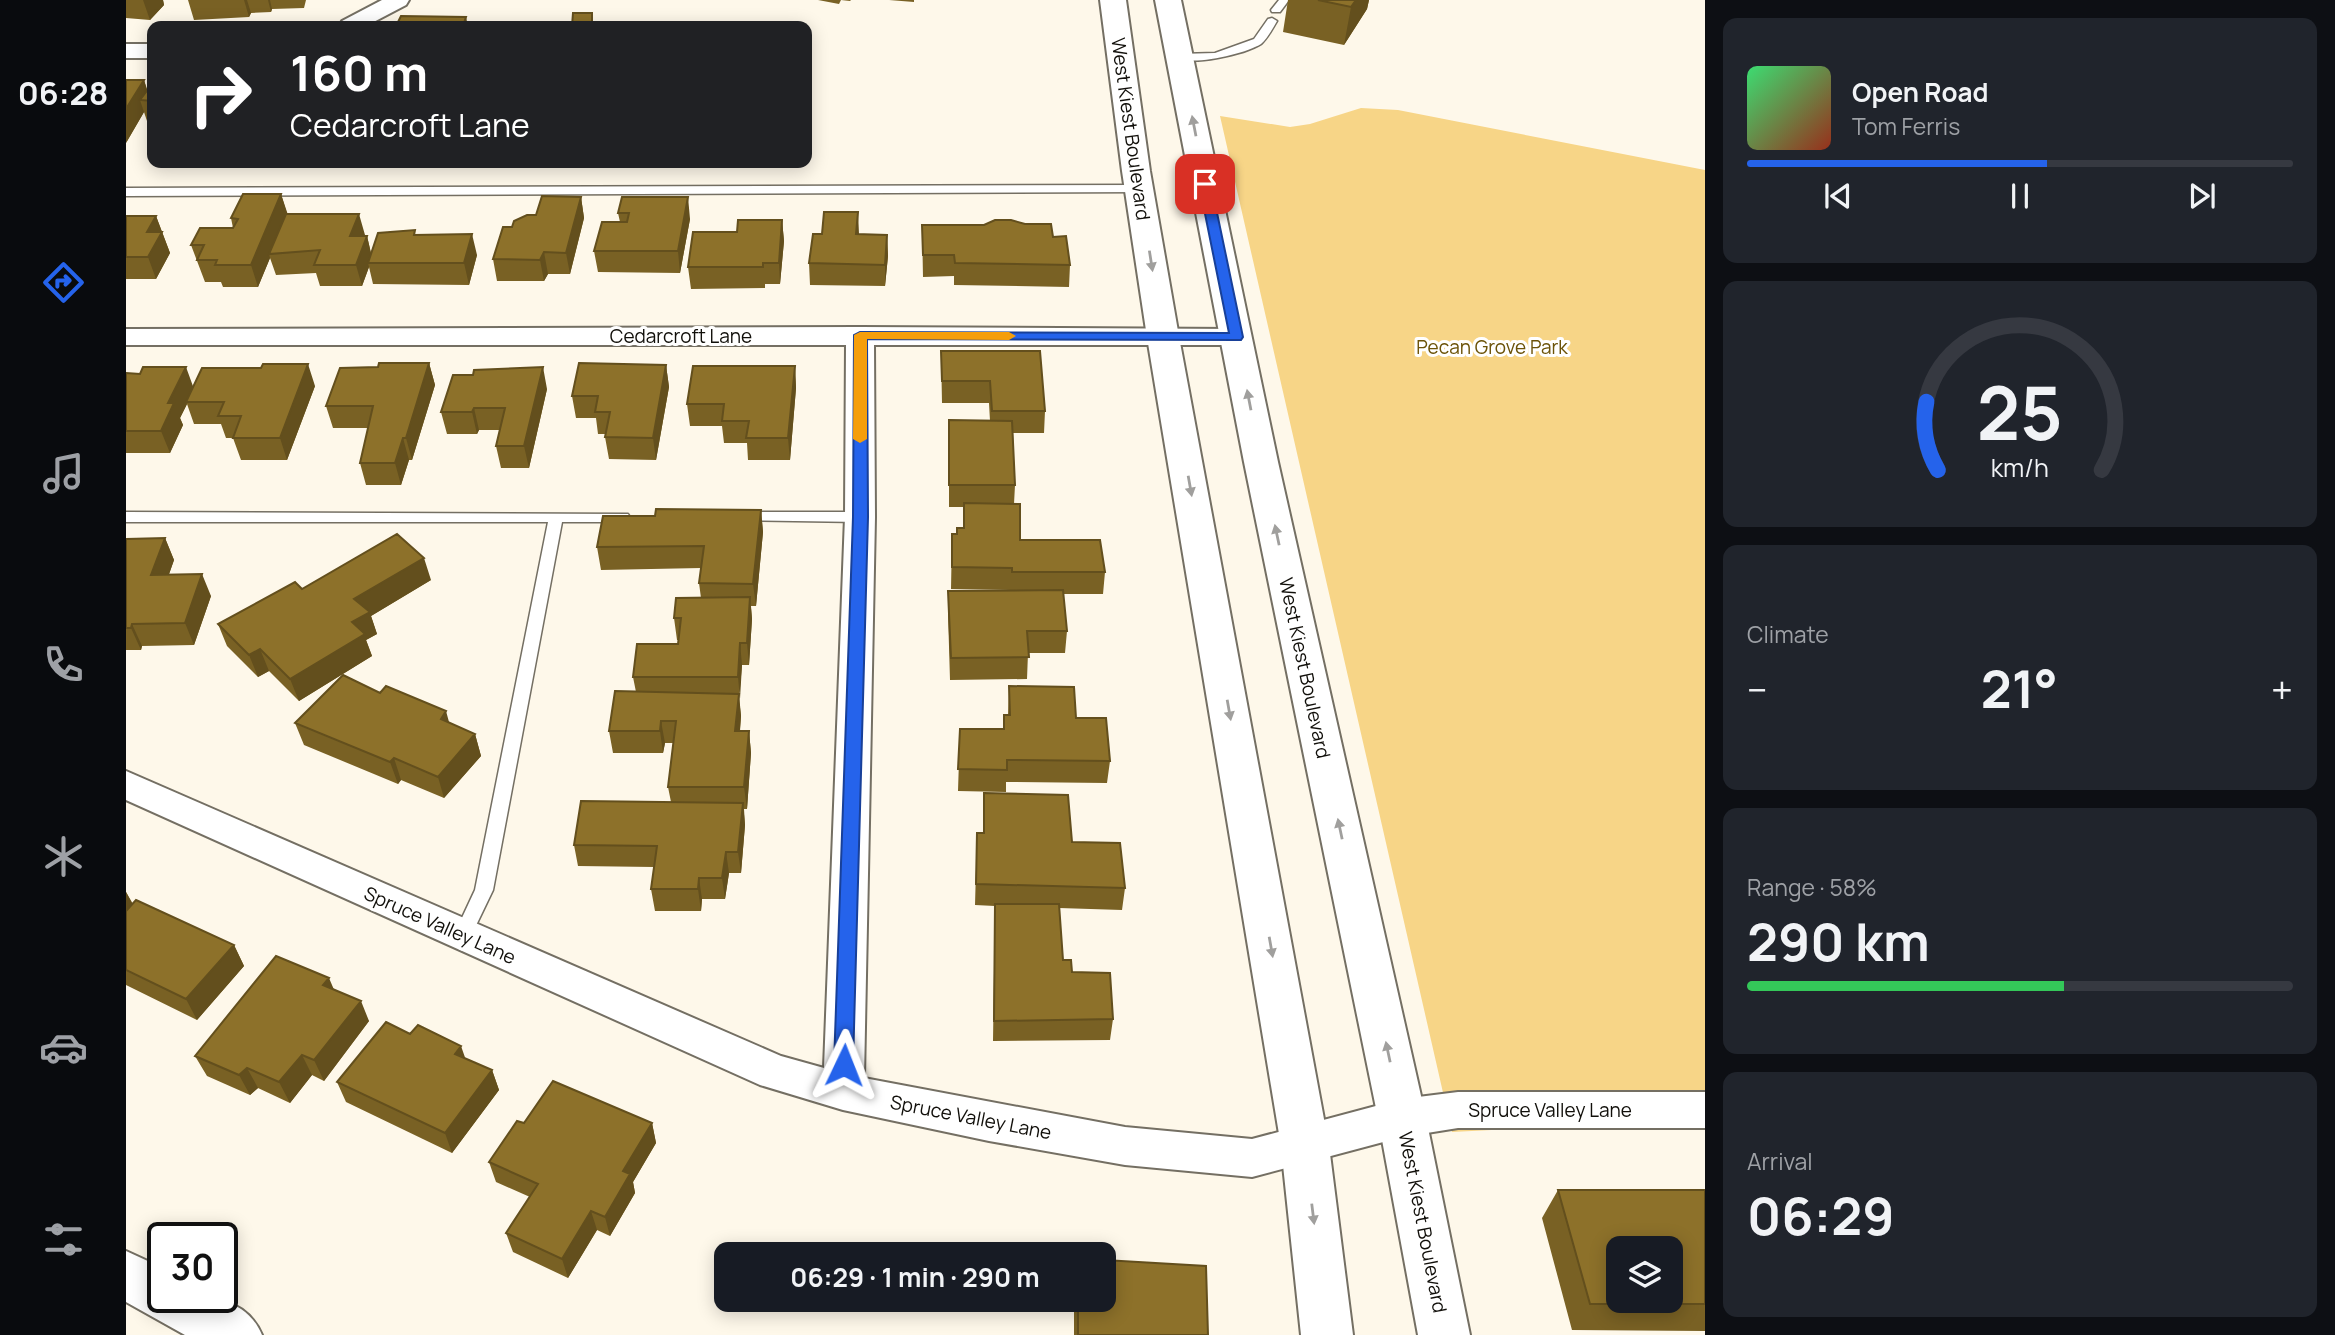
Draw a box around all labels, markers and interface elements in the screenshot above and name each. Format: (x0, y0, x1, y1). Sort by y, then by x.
street label: West Kiest Boulevard (1105, 36, 1157, 222)
text: 160 m (290, 39, 428, 106)
icon: right (175, 49, 266, 140)
text: 06:28 (18, 71, 108, 115)
text: Open Road (1852, 74, 1988, 110)
text: Cedarcroft Lane (290, 103, 530, 147)
text: Tom Ferris (1852, 110, 1960, 142)
one-way arrow (1188, 115, 1199, 137)
pin (1175, 154, 1235, 214)
icon: arrive (1186, 165, 1224, 203)
icon: previous (1819, 177, 1857, 215)
icon: pause (2001, 177, 2039, 215)
icon: next (2183, 177, 2221, 215)
one-way arrow (1146, 251, 1157, 273)
icon: directions (39, 258, 88, 307)
street label: Cedarcroft Lane (610, 323, 752, 349)
park label: Pecan Grove Park (1416, 334, 1568, 360)
text: 25 (1977, 363, 2063, 463)
one-way arrow (1243, 389, 1254, 411)
icon: music (39, 449, 88, 498)
text: km/h (1991, 450, 2049, 485)
one-way arrow (1185, 475, 1196, 497)
one-way arrow (1271, 524, 1282, 546)
street label: West Kiest Boulevard (1273, 575, 1337, 761)
text: Climate (1747, 618, 1829, 650)
icon: phone (39, 640, 88, 689)
text: 21° (1981, 653, 2058, 724)
text: − (1747, 663, 1768, 715)
text: + (2271, 663, 2293, 715)
one-way arrow (1224, 699, 1235, 721)
one-way arrow (1335, 818, 1346, 840)
icon: climate (39, 832, 88, 881)
text: Range · 58% (1747, 871, 1877, 903)
street label: Spruce Valley Lane (360, 880, 520, 970)
text: 290 km (1747, 906, 1930, 977)
one-way arrow (1266, 936, 1277, 958)
icon: car (39, 1023, 88, 1072)
position arrow (807, 1028, 881, 1102)
one-way arrow (1382, 1041, 1393, 1063)
street label: Spruce Valley Lane (888, 1089, 1054, 1145)
street label: Spruce Valley Lane (1468, 1097, 1632, 1123)
street label: West Kiest Boulevard (1393, 1129, 1453, 1315)
text: Arrival (1747, 1145, 1813, 1177)
text: 06:29 (1747, 1180, 1895, 1251)
one-way arrow (1308, 1203, 1319, 1225)
icon: filters (39, 1215, 88, 1264)
speed limit sign: 30 (147, 1222, 238, 1313)
map controls (1606, 1236, 1683, 1313)
button: layers (1606, 1236, 1683, 1313)
text: 06:29 · 1 min · 290 m (790, 1259, 1040, 1295)

